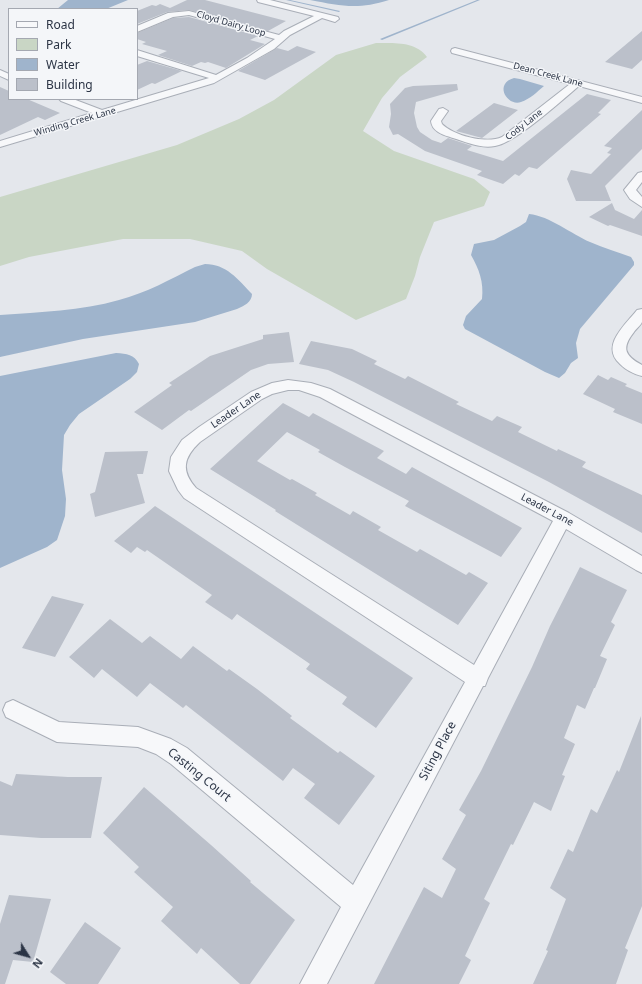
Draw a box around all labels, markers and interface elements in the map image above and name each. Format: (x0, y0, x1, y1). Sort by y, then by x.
legend (8, 8, 138, 100)
street label: Cloyd Dairy Loop (195, 9, 267, 39)
text: Road (46, 16, 75, 33)
text: Park (46, 36, 71, 53)
text: Water (46, 56, 80, 73)
street label: Dean Creek Lane (512, 61, 584, 89)
text: Building (46, 76, 93, 93)
street label: Winding Creek Lane (33, 105, 117, 139)
street label: Cody Lane (503, 107, 545, 143)
street label: Leader Lane (209, 389, 263, 431)
street label: Leader Lane (519, 491, 575, 529)
street label: Siting Place (416, 719, 460, 783)
street label: Casting Court (165, 745, 233, 805)
north arrow (8, 936, 48, 976)
text: N (29, 955, 47, 972)

